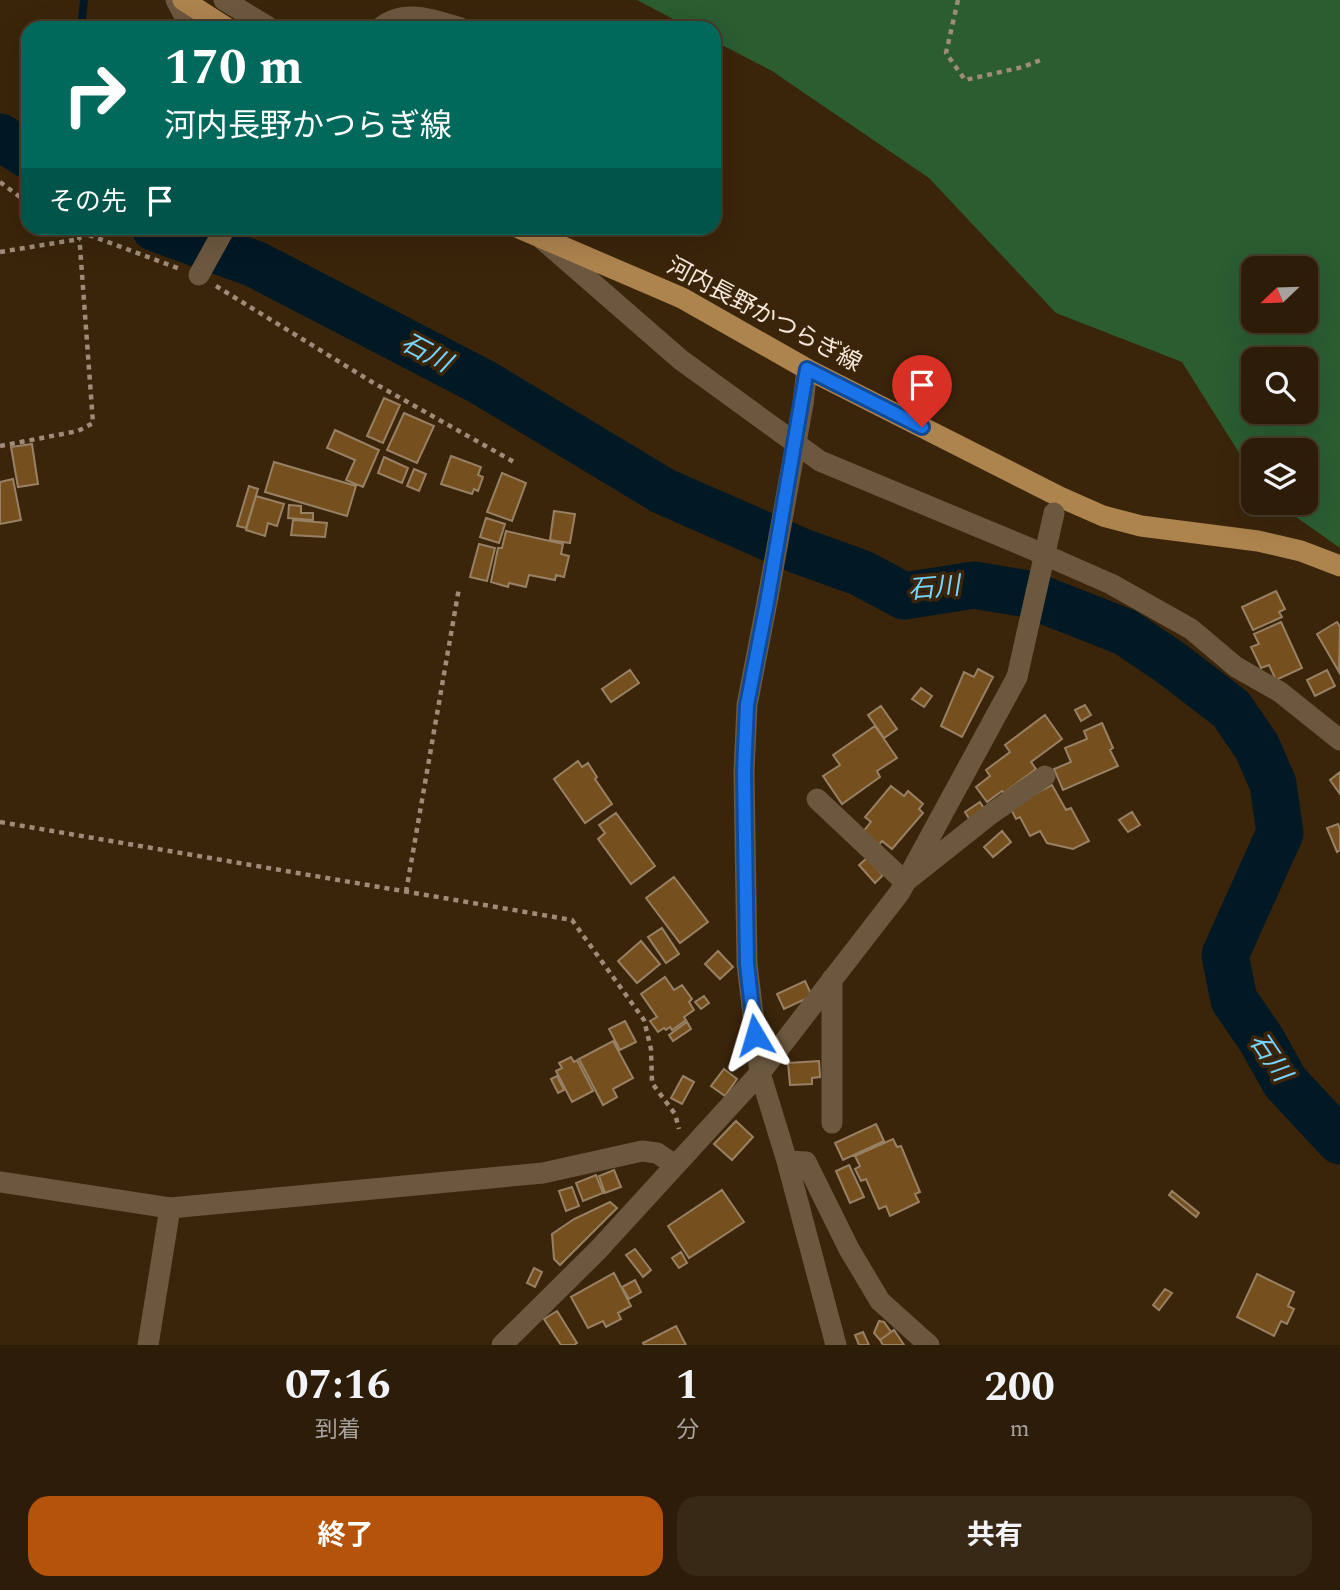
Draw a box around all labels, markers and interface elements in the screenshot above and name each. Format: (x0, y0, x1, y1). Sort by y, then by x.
text: 170 m (164, 31, 303, 106)
icon: right (49, 49, 140, 140)
text: 河内長野かつらぎ線 (164, 102, 452, 151)
text: その先 (49, 182, 127, 222)
icon: arrive (141, 182, 179, 220)
street label: 河内長野かつらぎ線 (660, 248, 868, 382)
north arrow (1241, 256, 1318, 332)
map controls (1241, 256, 1318, 515)
water label: 石川 (394, 323, 461, 384)
button: search (1241, 347, 1318, 424)
pin (892, 355, 952, 427)
icon: arrive (903, 366, 941, 404)
button: layers (1241, 438, 1318, 515)
water label: 石川 (906, 566, 965, 610)
position arrow (718, 998, 792, 1072)
water label: 石川 (1239, 1024, 1303, 1092)
text: 07:16 (285, 1354, 391, 1417)
text: 1 (676, 1354, 699, 1417)
text: 200 (984, 1356, 1055, 1419)
text: m (1010, 1412, 1029, 1447)
text: 到着 (315, 1413, 361, 1448)
text: 分 (676, 1413, 699, 1448)
button: 終了 (28, 1496, 663, 1576)
button: 共有 (677, 1496, 1312, 1576)

